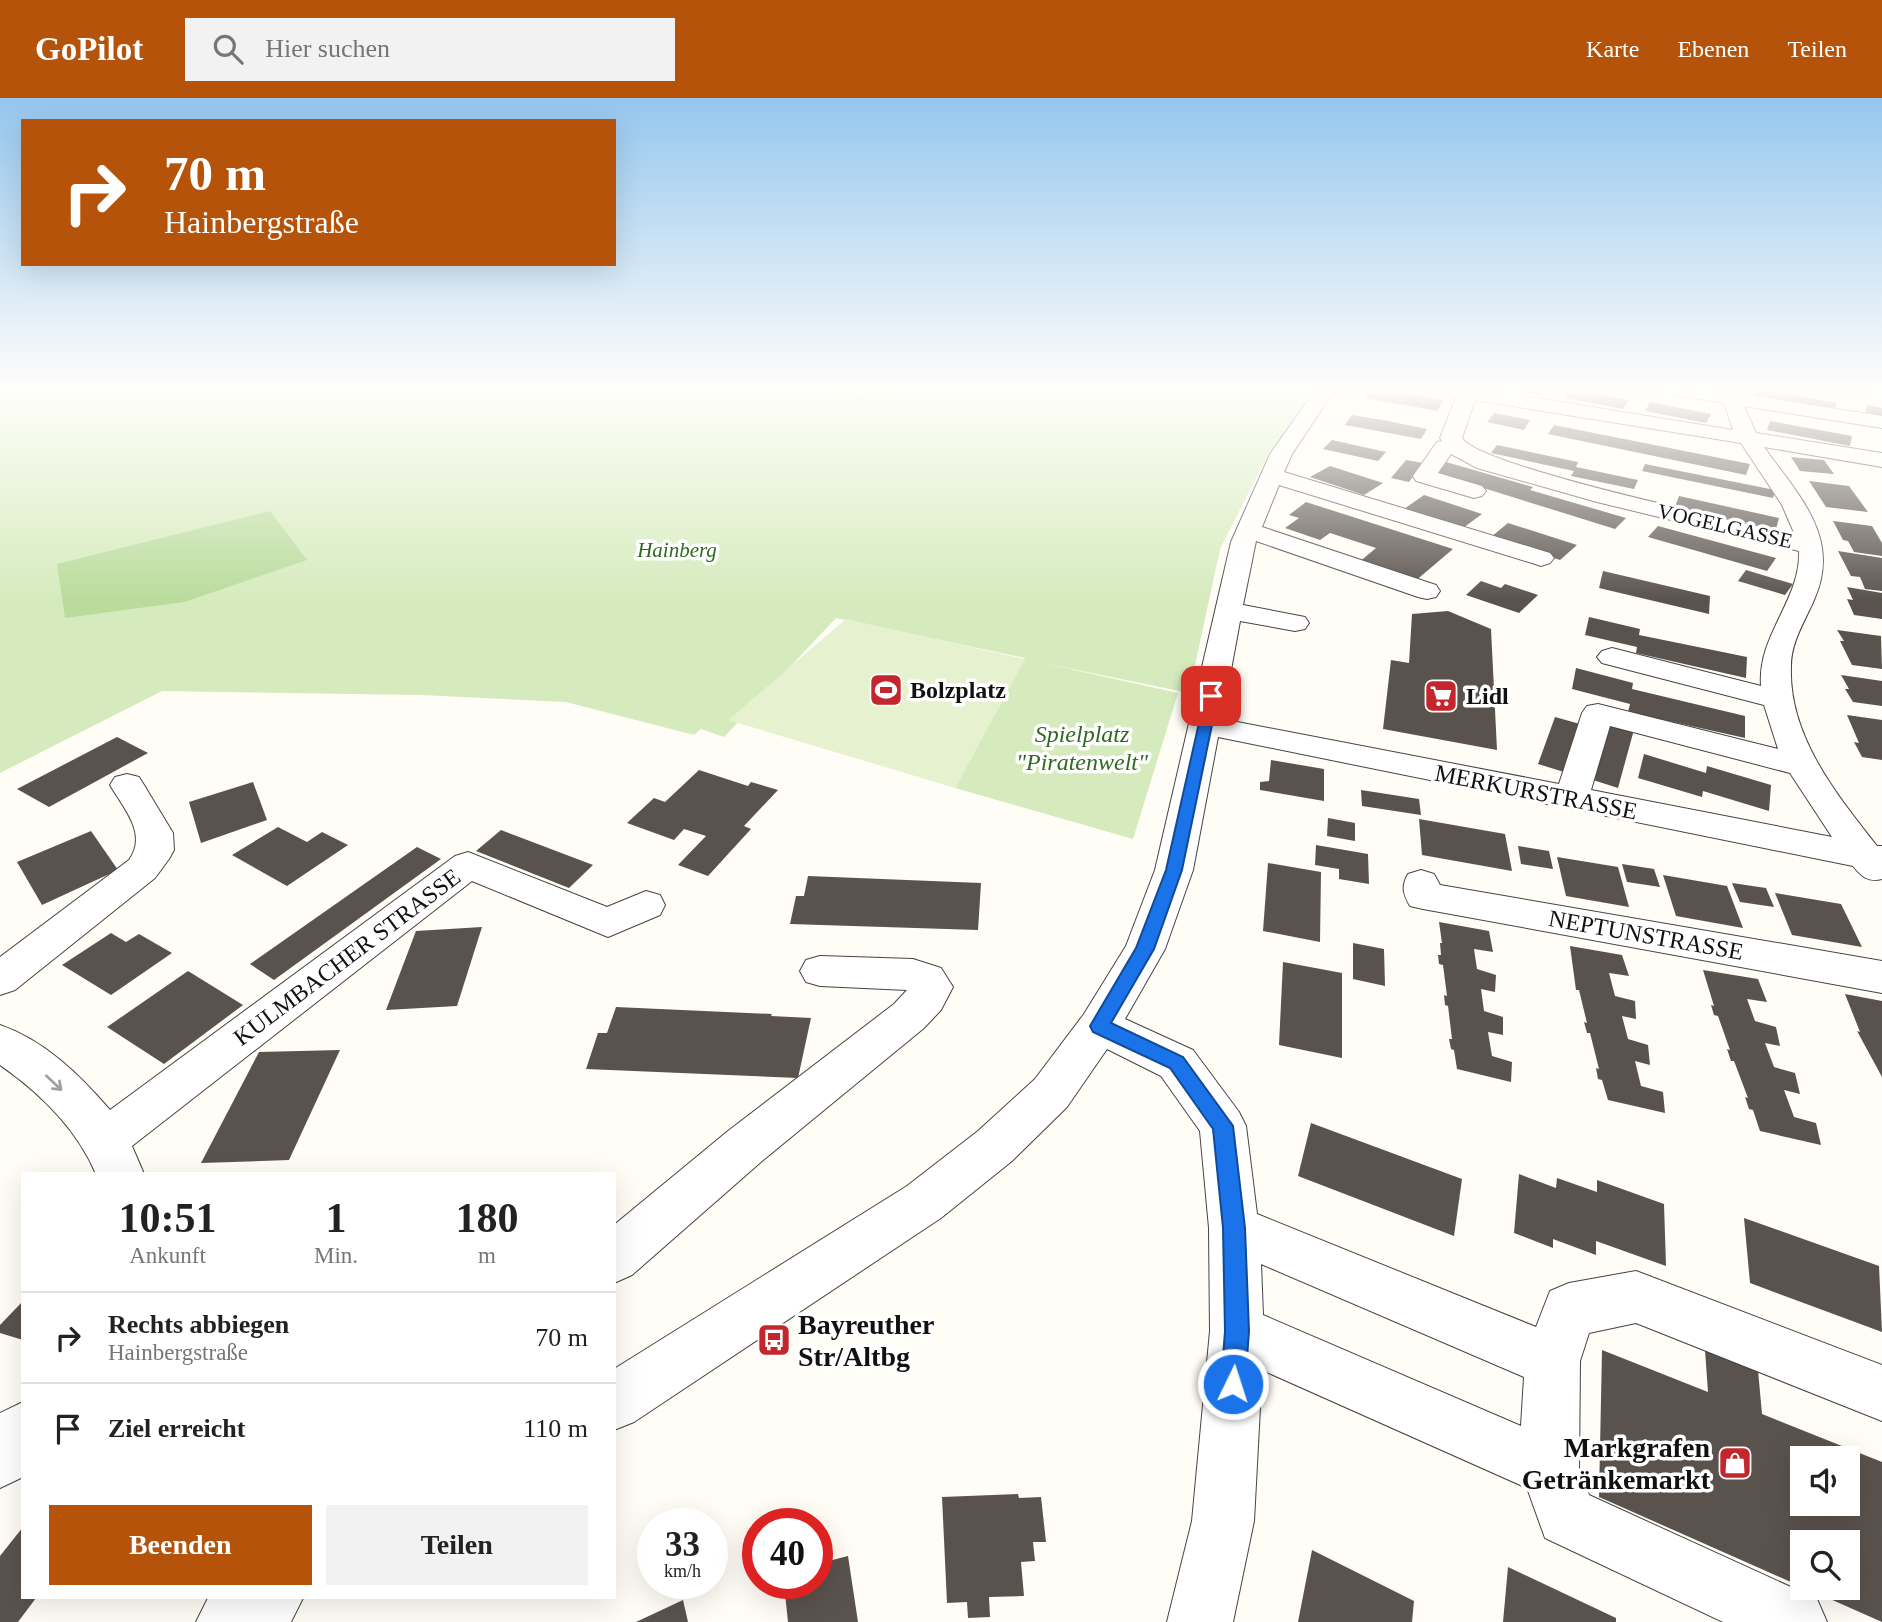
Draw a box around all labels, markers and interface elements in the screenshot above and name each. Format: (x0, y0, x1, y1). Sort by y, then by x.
search box (185, 18, 675, 81)
icon: search (209, 30, 247, 68)
text: GoPilot (35, 31, 143, 67)
text: Hier suchen (265, 34, 390, 63)
text: Karte (1586, 36, 1639, 62)
text: Ebenen (1677, 36, 1749, 62)
text: Teilen (1787, 36, 1847, 62)
text: 70 m (164, 146, 266, 201)
icon: right (49, 147, 140, 238)
text: Hainbergstraße (164, 204, 359, 240)
street label: VOGELGASSE (1655, 499, 1795, 553)
park label: Hainberg (636, 538, 717, 562)
pin (1181, 666, 1241, 726)
sports icon: Bolzplatz (867, 671, 905, 709)
place label: Bolzplatz (910, 677, 1006, 703)
icon: arrive (1192, 677, 1230, 715)
supermarket icon: Lidl (1422, 677, 1460, 715)
place label: Lidl (1466, 683, 1509, 709)
park label: Spielplatz "Piratenwelt" (1016, 721, 1149, 775)
street label: MERKURSTRASSE (1433, 760, 1639, 824)
street label: KULMBACHER STRASSE (229, 863, 465, 1051)
street label: NEPTUNSTRASSE (1547, 905, 1745, 965)
one-way arrow (45, 1075, 62, 1092)
text: 10:51 (118, 1195, 216, 1241)
text: 1 (325, 1195, 346, 1241)
text: 180 (456, 1195, 519, 1241)
text: Ankunft (129, 1243, 206, 1268)
text: Min. (314, 1243, 358, 1268)
text: m (478, 1243, 496, 1268)
place label: Bayreuther Str/Altbg (798, 1309, 934, 1372)
text: Rechts abbiegen (108, 1310, 289, 1339)
icon: right (49, 1319, 87, 1357)
bus stop icon: Bayreuther Str/Altbg (755, 1321, 793, 1359)
text: 70 m (535, 1323, 588, 1352)
text: Hainbergstraße (108, 1340, 248, 1365)
position arrow (1196, 1347, 1270, 1421)
icon: arrive (49, 1410, 87, 1448)
text: Ziel erreicht (108, 1414, 245, 1443)
text: 110 m (523, 1414, 588, 1443)
place label: Markgrafen Getränkemarkt (1522, 1432, 1711, 1495)
shop icon: Markgrafen Getränkemarkt (1716, 1444, 1754, 1482)
map controls (1790, 1446, 1860, 1600)
button: sound (1790, 1446, 1860, 1516)
button: Beenden (49, 1505, 312, 1585)
button: Teilen (326, 1505, 588, 1585)
speed limit sign: 40 (742, 1508, 833, 1599)
text: 33 (665, 1525, 700, 1564)
button: search (1790, 1530, 1860, 1600)
text: km/h (664, 1561, 701, 1581)

